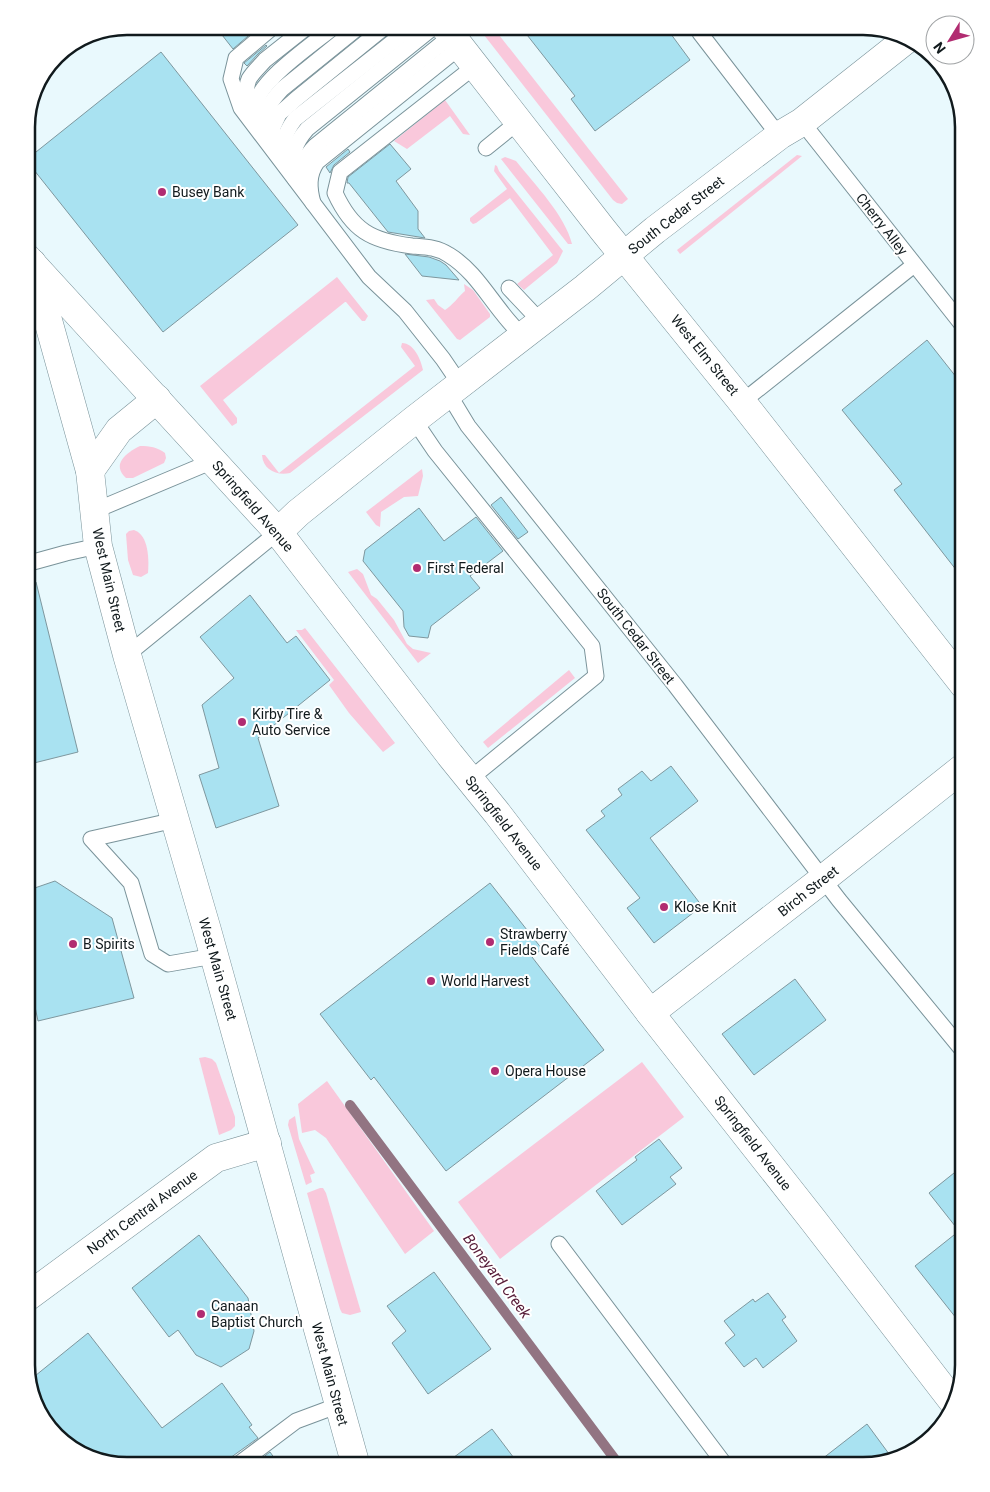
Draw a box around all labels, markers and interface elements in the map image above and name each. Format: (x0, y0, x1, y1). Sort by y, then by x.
north arrow (925, 15, 975, 65)
text: N (930, 39, 949, 57)
street label: South Cedar Street (625, 172, 727, 257)
place label: Busey Bank (172, 184, 245, 200)
marker: Busey Bank (156, 186, 168, 198)
street label: Cherry Alley (853, 190, 911, 258)
street label: West Elm Street (668, 312, 743, 399)
street label: Springfield Avenue (209, 457, 297, 555)
street label: West Main Street (89, 526, 129, 634)
place label: First Federal (427, 560, 504, 576)
marker: First Federal (411, 562, 423, 574)
street label: South Cedar Street (594, 585, 679, 687)
place label: Kirby Tire & Auto Service (252, 706, 330, 738)
marker: Kirby Tire & Auto Service (236, 716, 248, 728)
street label: Springfield Avenue (462, 773, 546, 873)
street label: Birch Street (775, 862, 842, 920)
place label: Klose Knit (674, 899, 737, 915)
marker: Klose Knit (658, 901, 670, 913)
street label: West Main Street (196, 916, 240, 1023)
place label: Strawberry Fields Café (500, 926, 569, 958)
place label: B Spirits (83, 936, 135, 952)
marker: Strawberry Fields Café (484, 936, 496, 948)
marker: B Spirits (67, 938, 79, 950)
place label: World Harvest (441, 973, 530, 989)
marker: World Harvest (425, 975, 437, 987)
place label: Opera House (505, 1063, 586, 1079)
marker: Opera House (489, 1065, 501, 1077)
street label: Springfield Avenue (711, 1093, 795, 1193)
street label: North Central Avenue (84, 1167, 200, 1257)
water label: Boneyard Creek (459, 1230, 535, 1322)
place label: Canaan Baptist Church (211, 1298, 303, 1330)
marker: Canaan Baptist Church (195, 1308, 207, 1320)
street label: West Main Street (309, 1321, 352, 1428)

